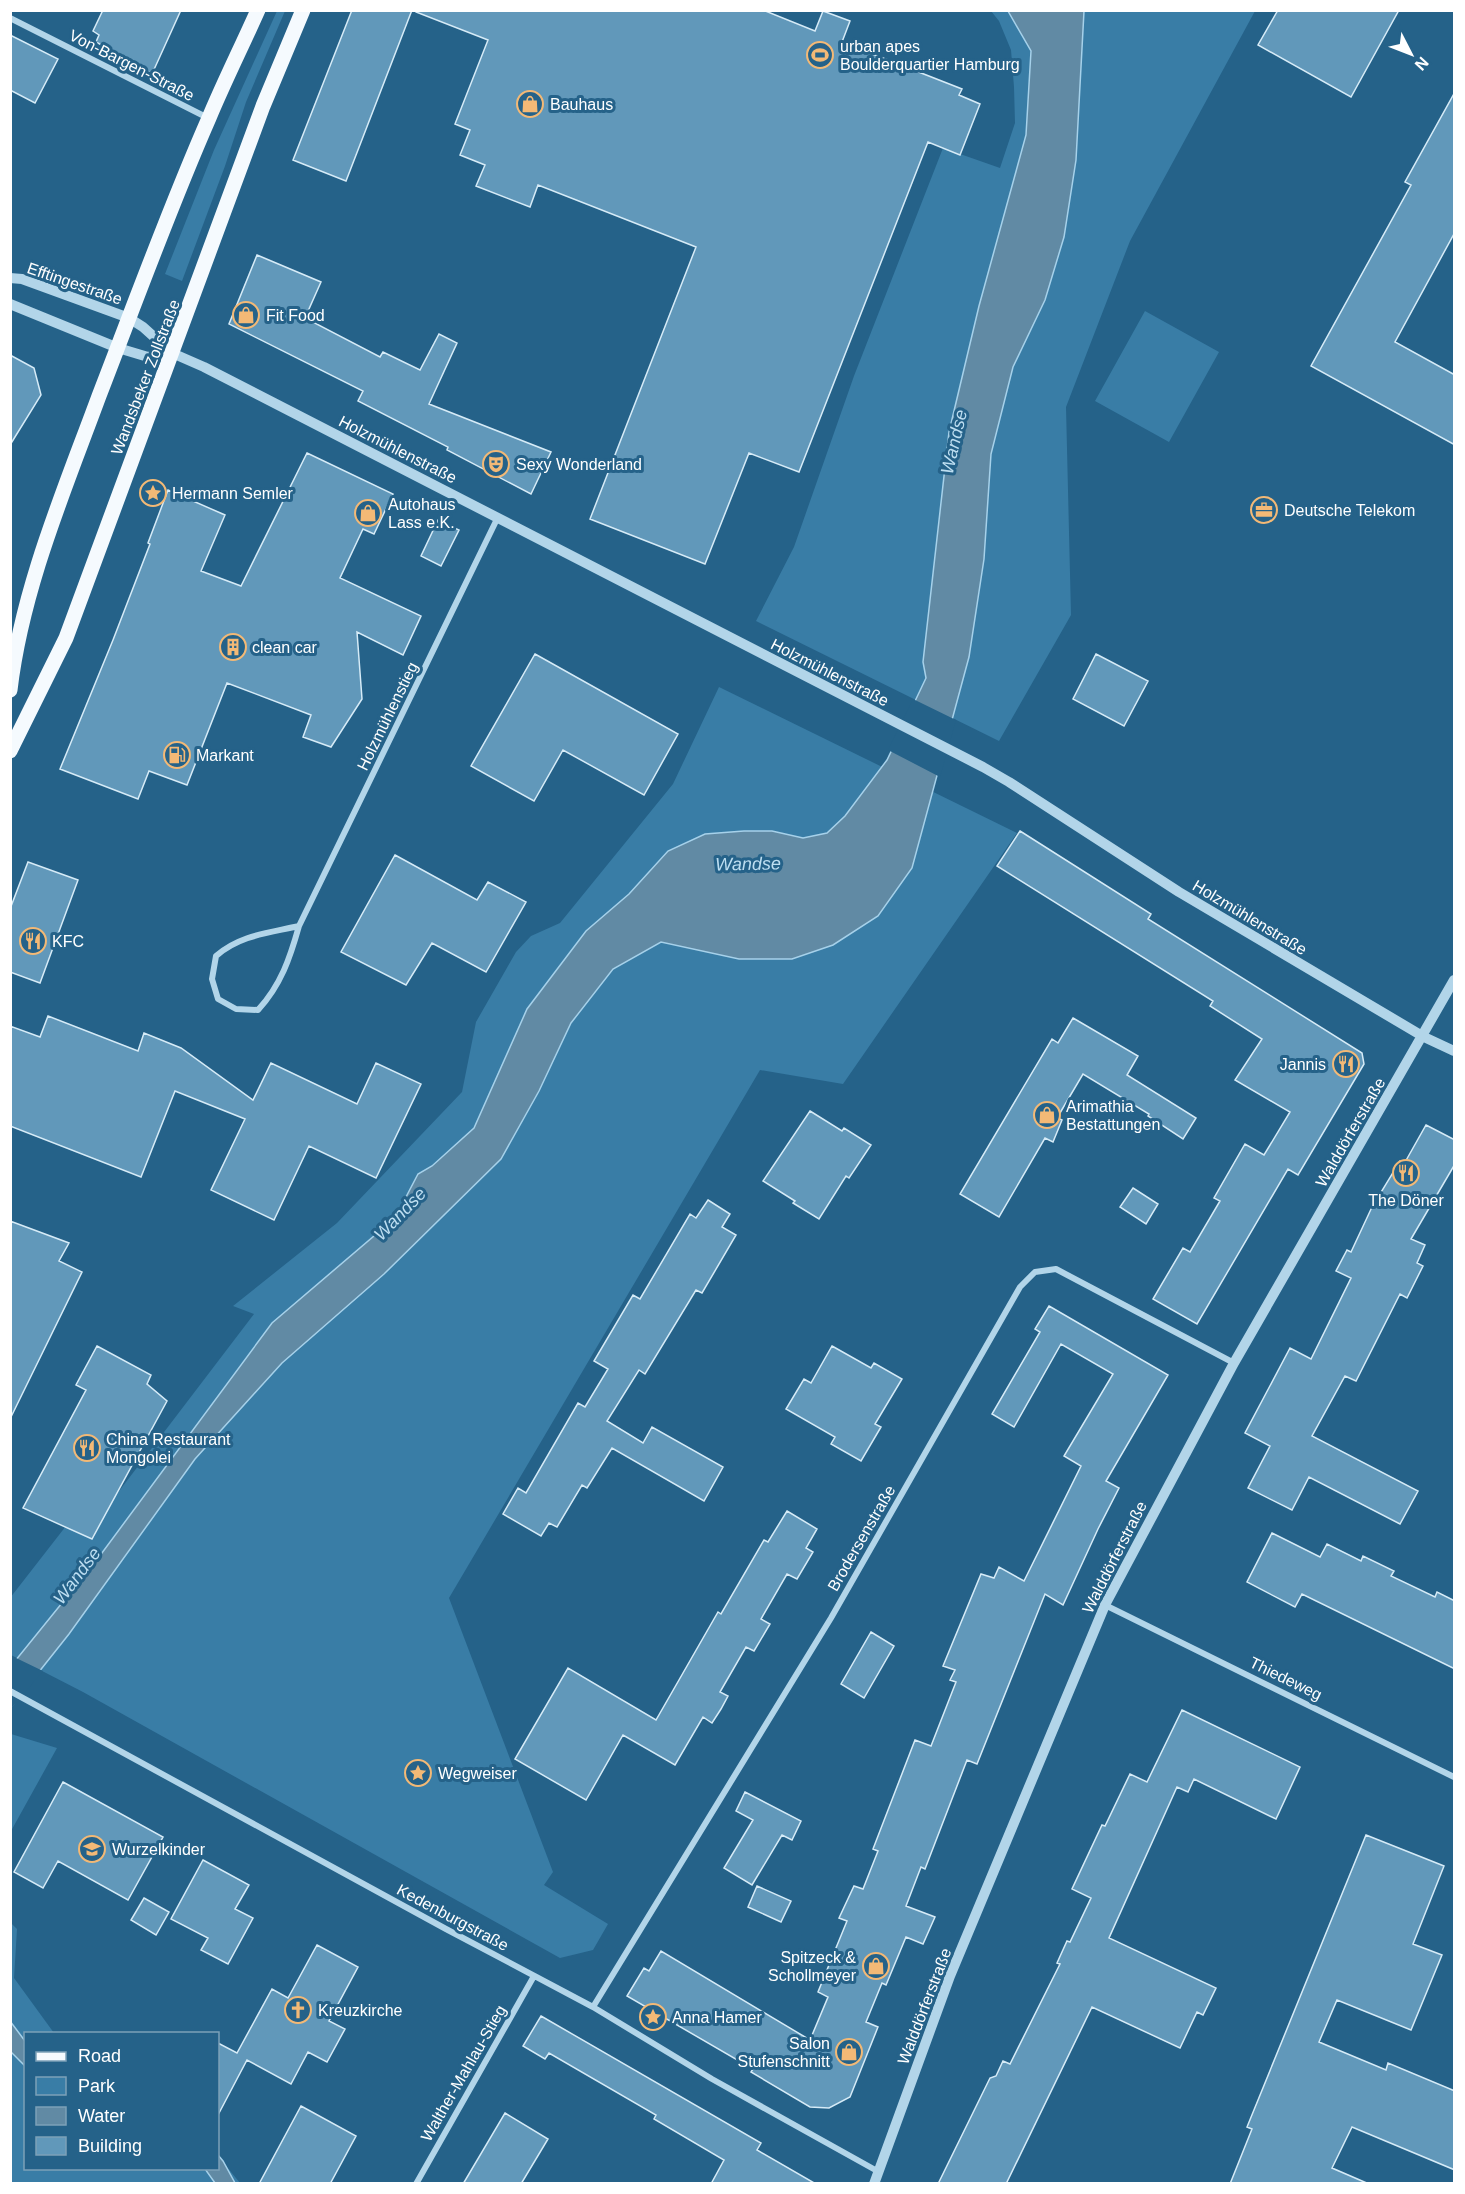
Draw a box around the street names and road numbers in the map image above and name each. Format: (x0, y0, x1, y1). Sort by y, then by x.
street label: Von-Bargen-Straße (66, 27, 197, 104)
street label: Efftingestraße (25, 259, 125, 308)
street label: Wandsbeker Zollstraße (108, 297, 183, 457)
street label: Holzmühlenstraße (336, 412, 460, 487)
street label: Holzmühlenstraße (768, 635, 892, 710)
street label: Holzmühlenstieg (354, 659, 421, 773)
street label: Holzmühlenstraße (1190, 877, 1310, 958)
street label: Walddörferstraße (1312, 1075, 1389, 1190)
street label: Brodersenstraße (824, 1482, 899, 1594)
street label: Walddörferstraße (1079, 1498, 1150, 1616)
street label: Thiedeweg (1247, 1654, 1325, 1703)
street label: Kedenburgstraße (394, 1881, 511, 1954)
street label: Walddörferstraße (894, 1946, 954, 2067)
street label: Walther-Mahlau-Stieg (418, 2002, 509, 2144)

